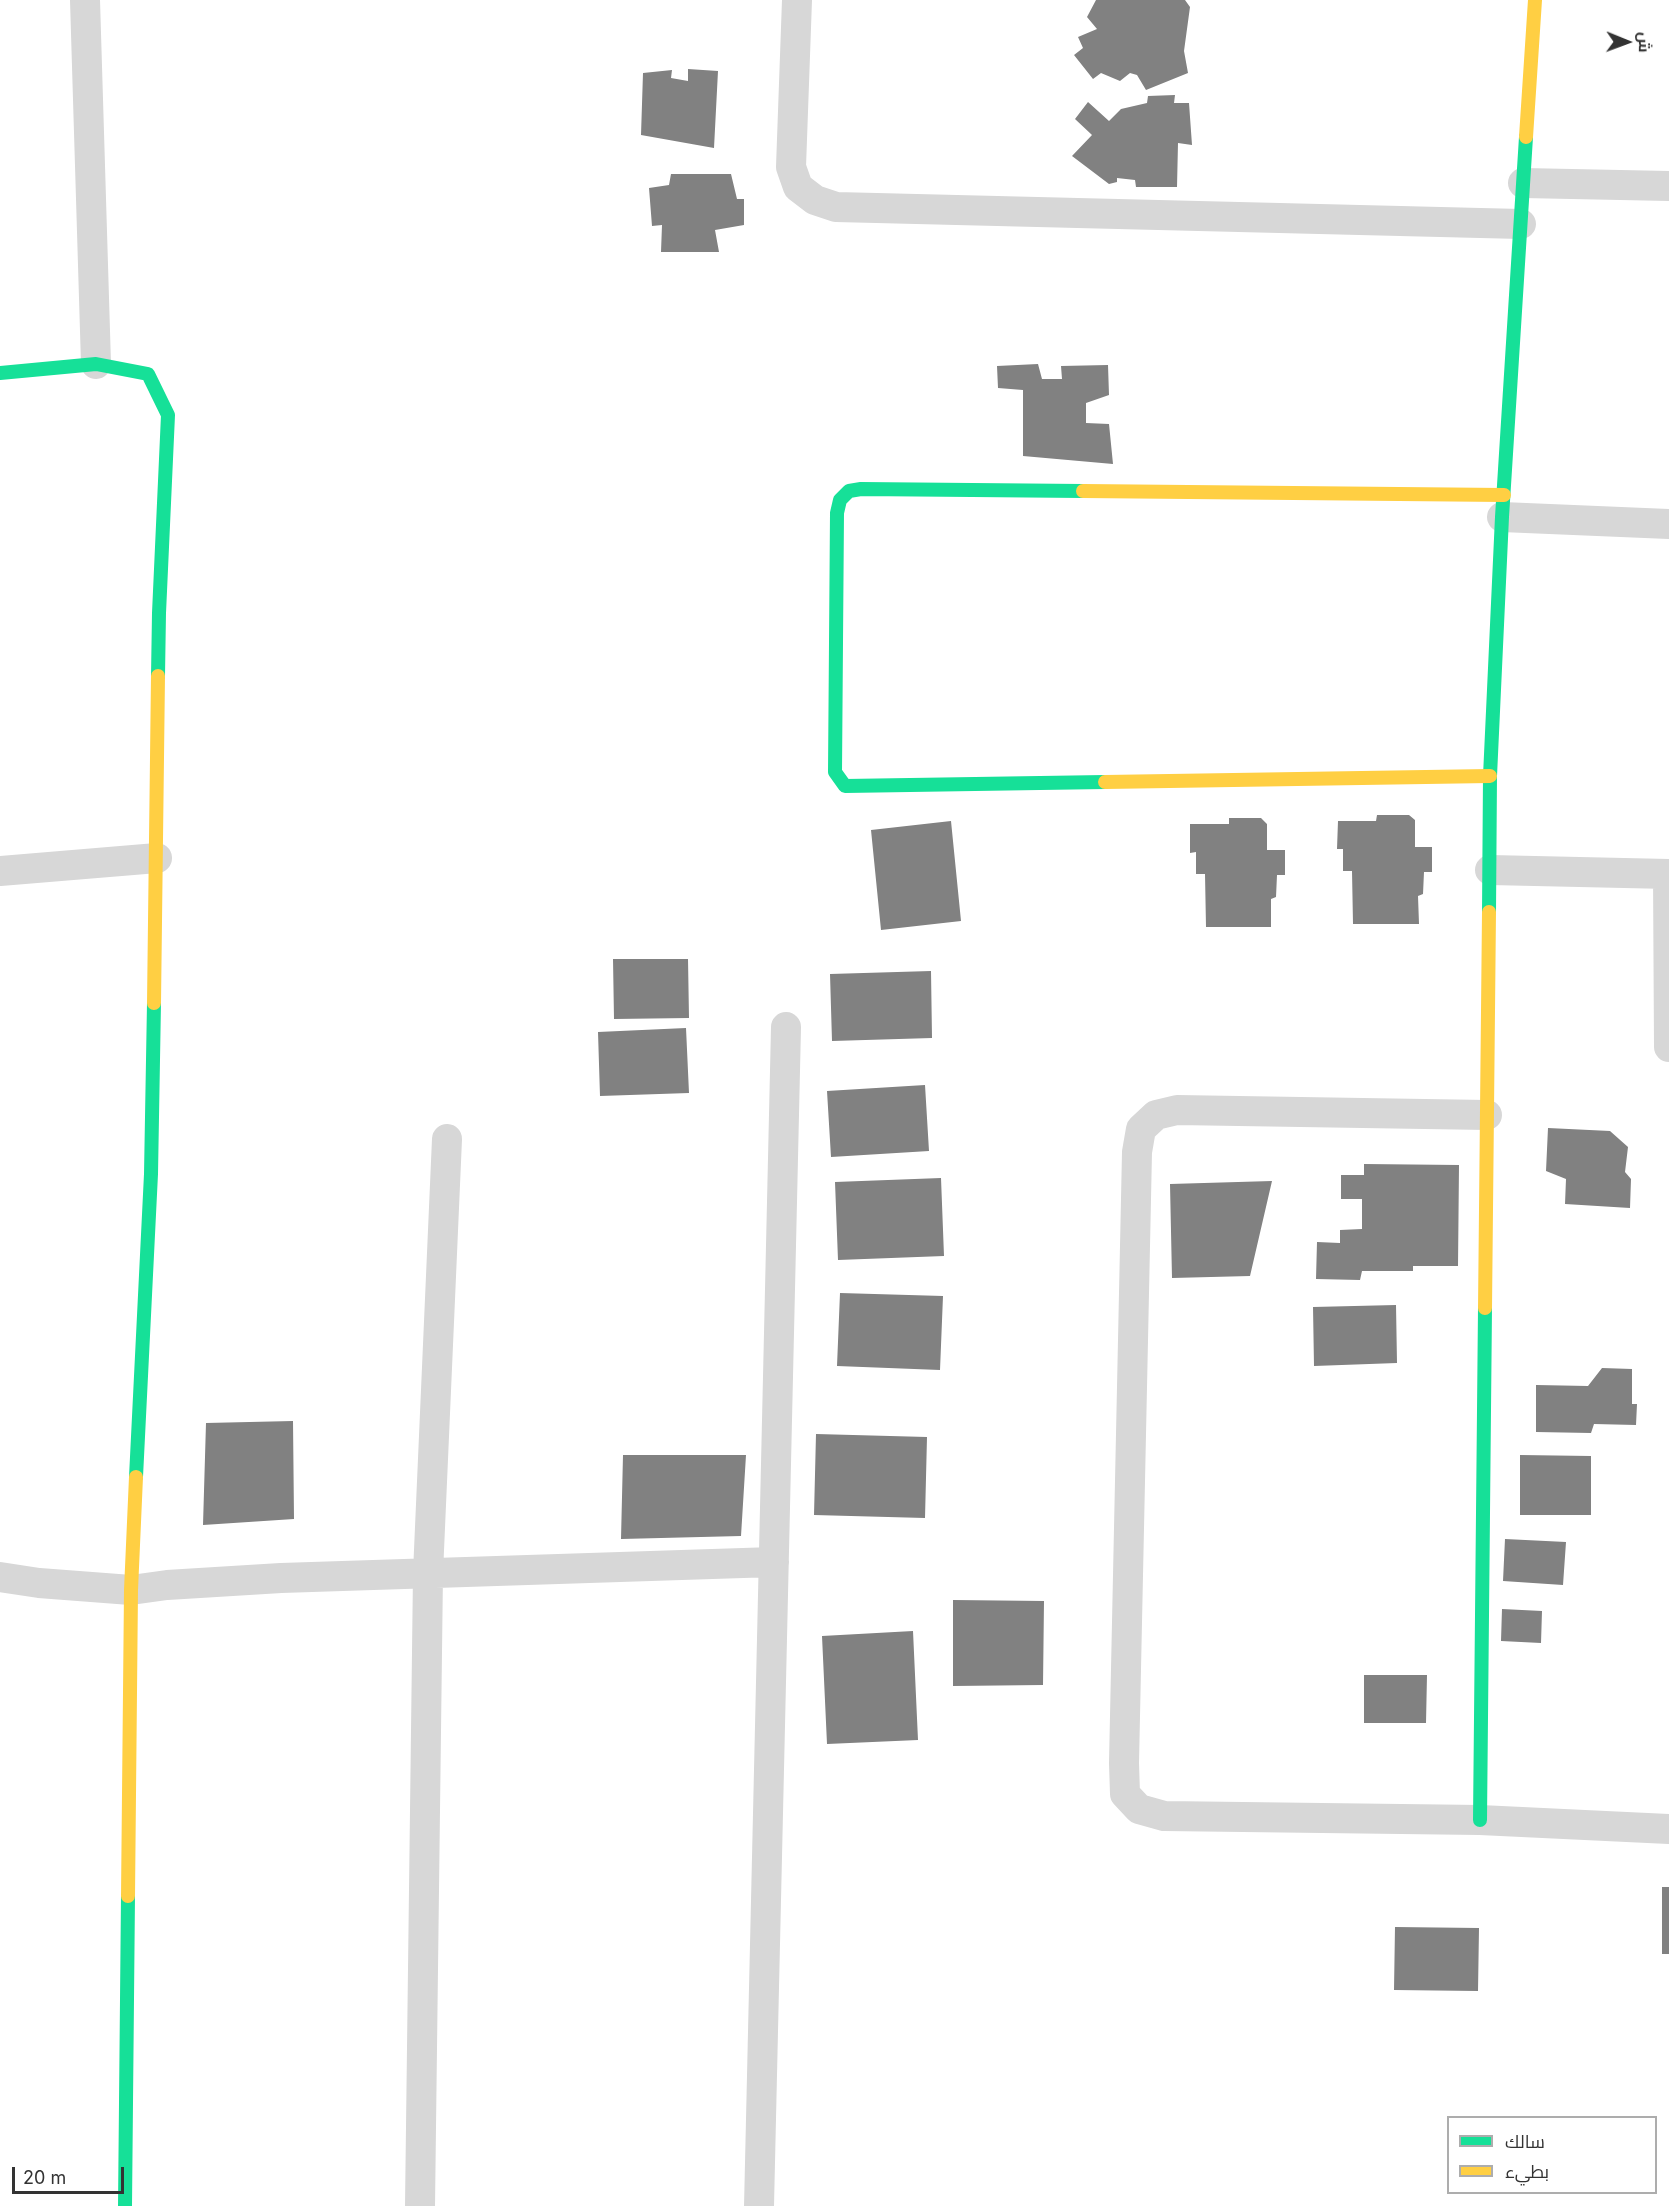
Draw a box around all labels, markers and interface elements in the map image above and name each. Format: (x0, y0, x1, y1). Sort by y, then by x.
north arrow (1597, 12, 1657, 72)
text: ش (1635, 32, 1655, 53)
legend (1447, 2116, 1657, 2194)
text: سالك (1505, 2131, 1545, 2152)
scale bar (15, 2155, 128, 2193)
text: بطيء (1505, 2161, 1549, 2182)
text: 20 m (23, 2167, 66, 2188)

